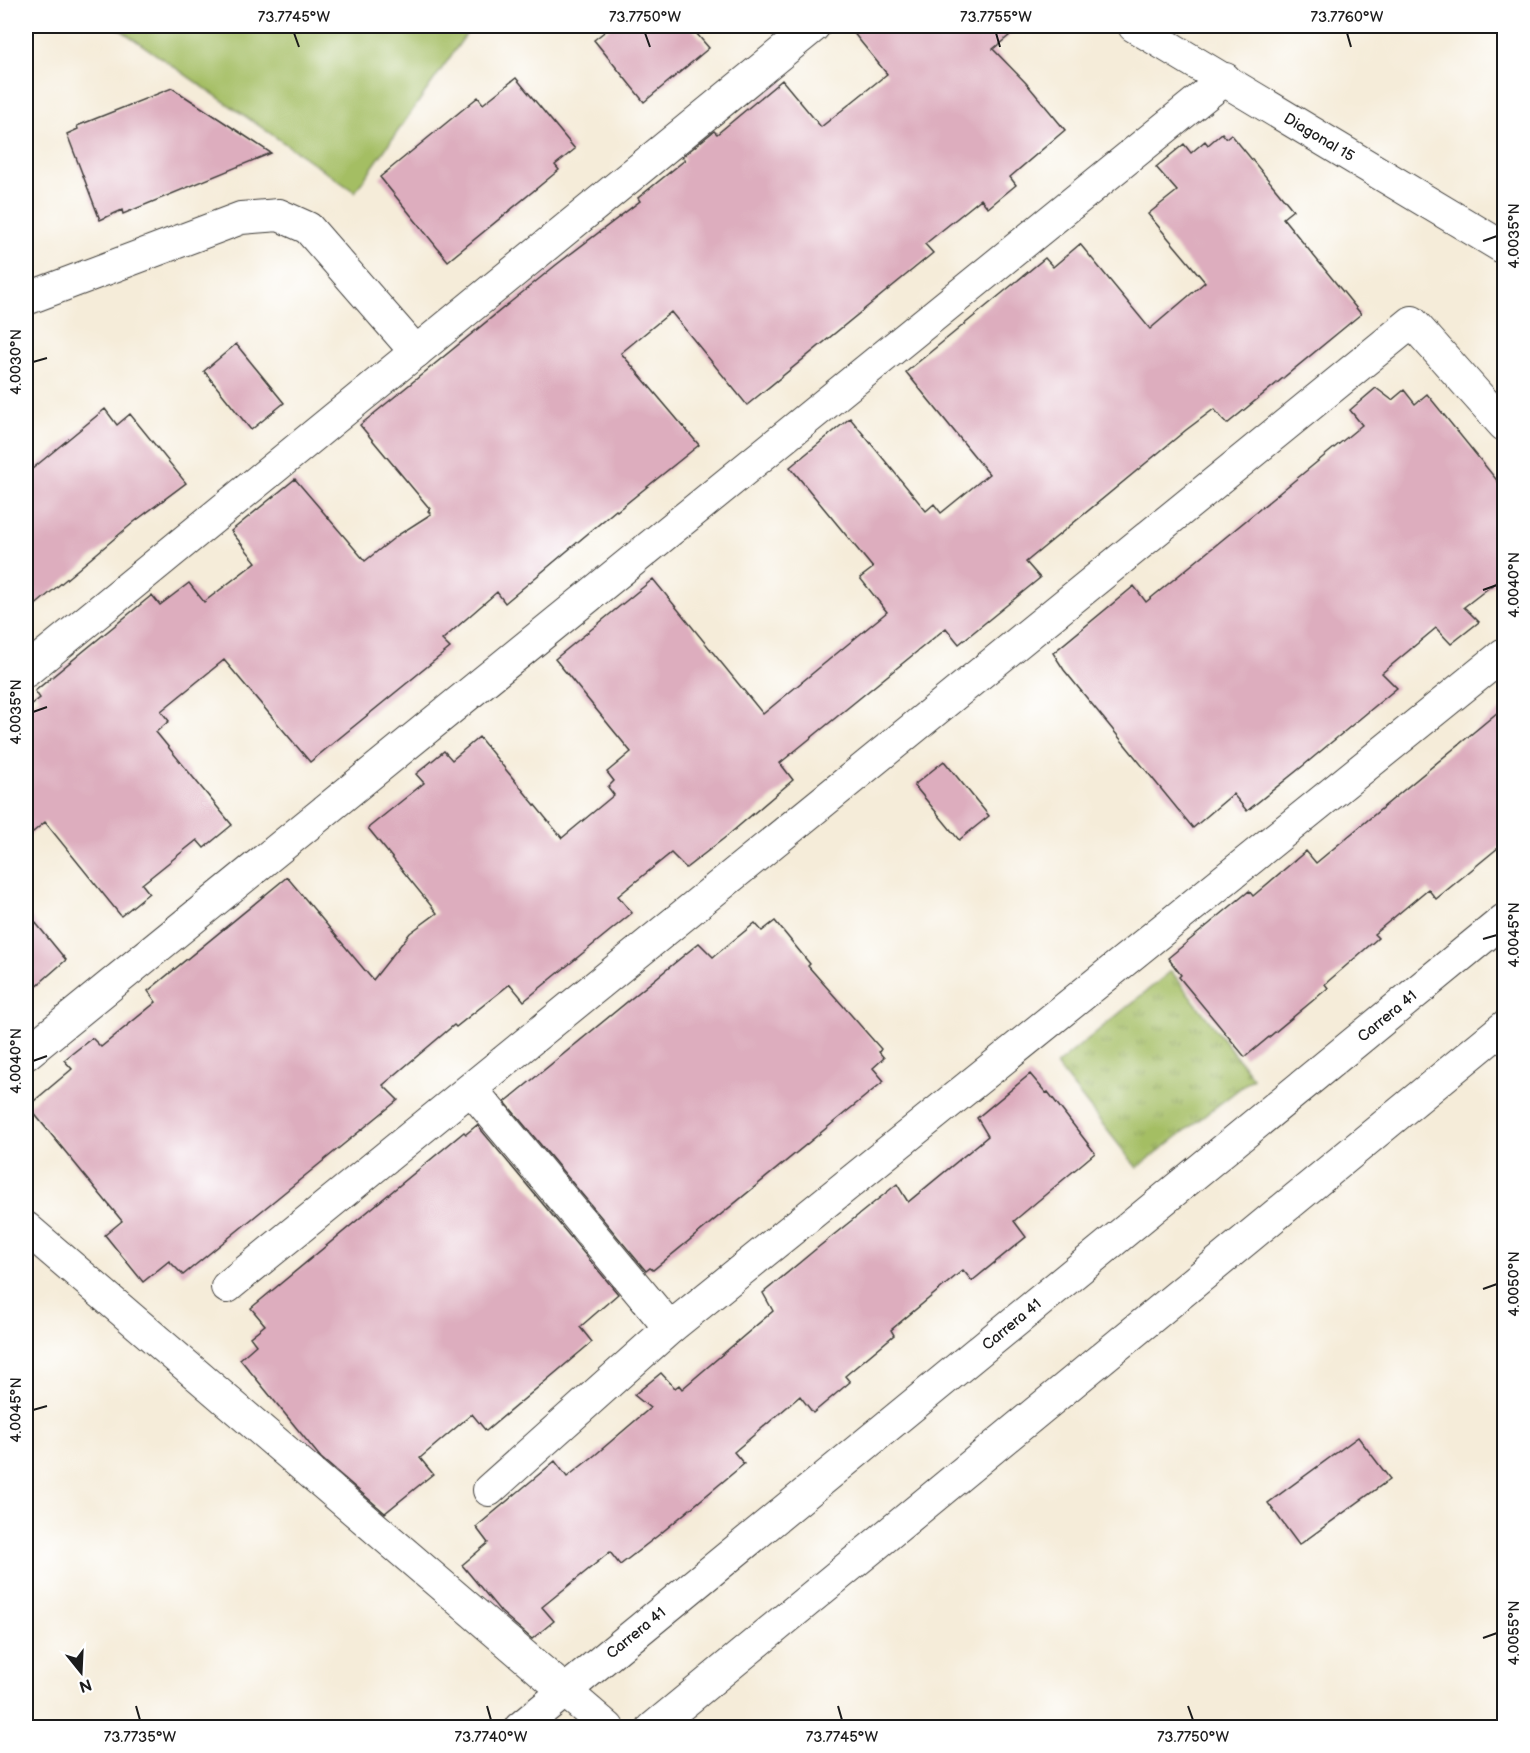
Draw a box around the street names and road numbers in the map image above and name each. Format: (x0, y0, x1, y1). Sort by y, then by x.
street label: Diagonal 15 (1280, 109, 1358, 166)
street label: Carrera 41 (1354, 986, 1421, 1046)
street label: Carrera 41 (978, 1294, 1045, 1354)
street label: Carrera 41 (602, 1603, 669, 1663)

